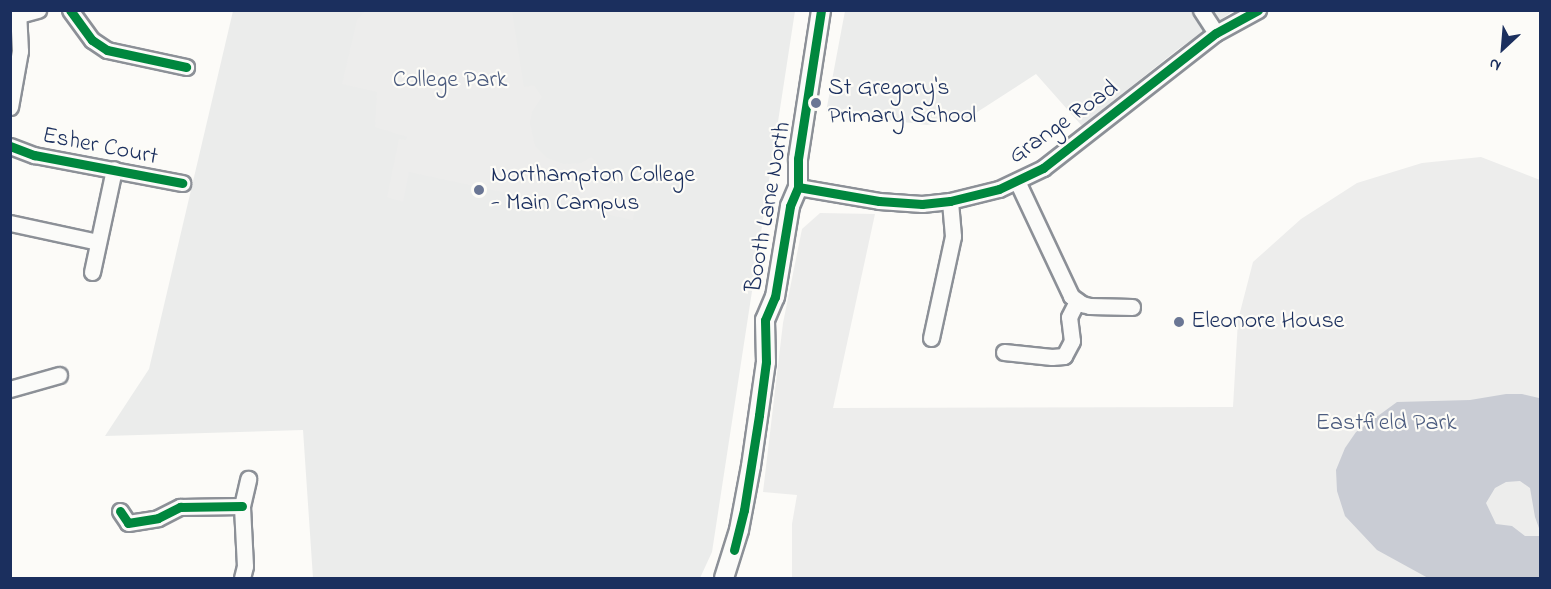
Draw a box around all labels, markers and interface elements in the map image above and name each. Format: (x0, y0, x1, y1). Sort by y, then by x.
north arrow (1473, 18, 1533, 78)
text: N (1485, 51, 1505, 77)
park label: College Park (393, 67, 507, 95)
place label: St Gregory's Primary School (828, 75, 976, 131)
street label: Grange Road (1004, 75, 1124, 171)
marker: St Gregory's Primary School (809, 96, 823, 110)
street label: Booth Lane North (740, 120, 798, 294)
street label: Esher Court (40, 122, 160, 172)
place label: Northampton College - Main Campus (491, 162, 695, 218)
marker: Northampton College - Main Campus (472, 183, 486, 197)
place label: Eleonore House (1191, 308, 1344, 336)
marker: Eleonore House (1172, 315, 1186, 329)
park label: Eastfield Park (1316, 410, 1456, 438)

